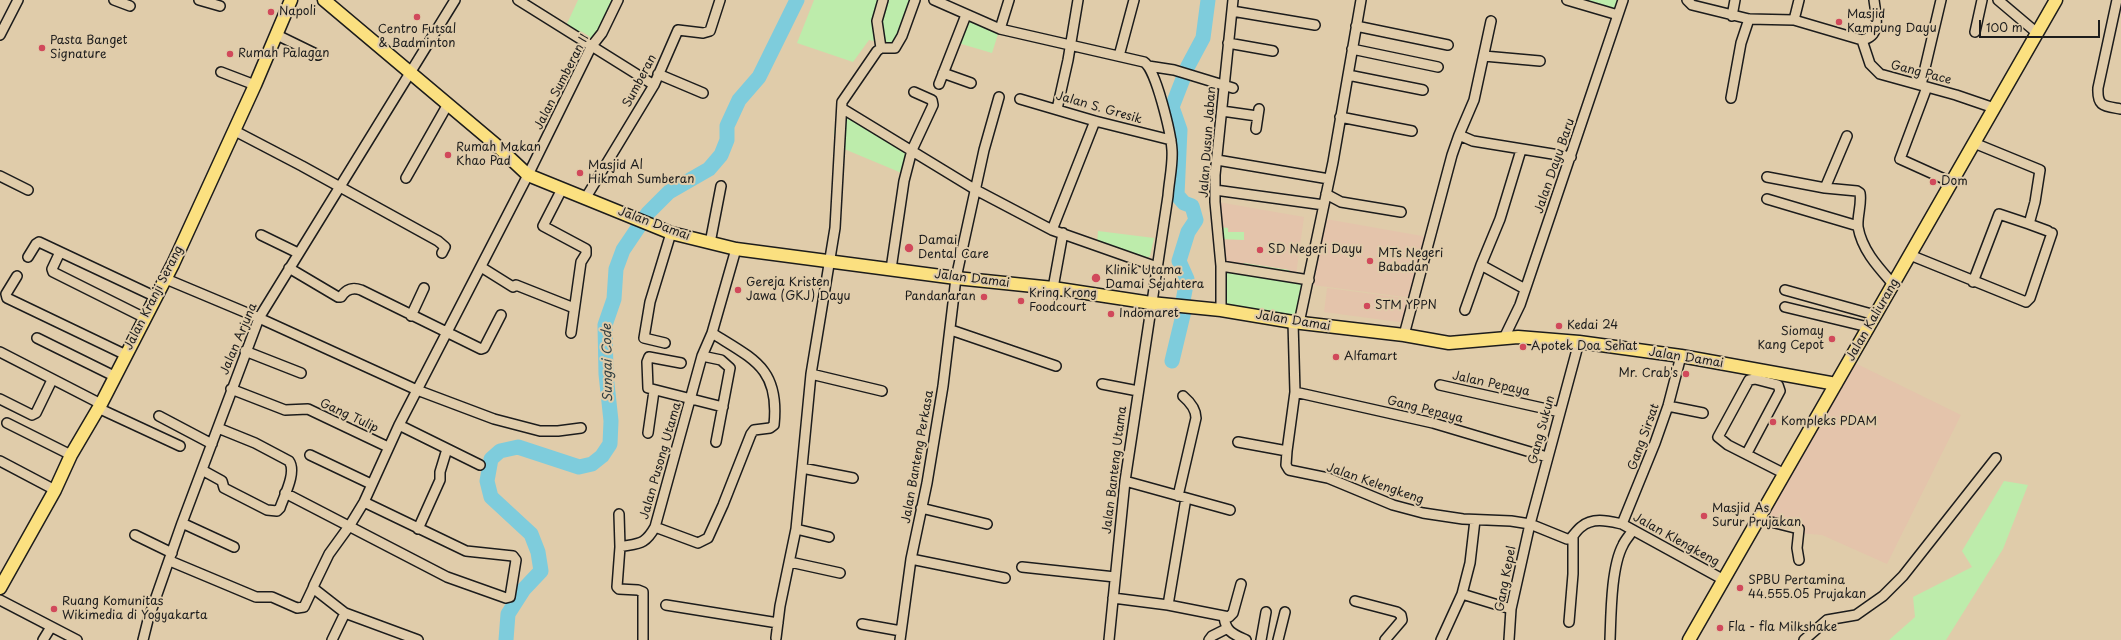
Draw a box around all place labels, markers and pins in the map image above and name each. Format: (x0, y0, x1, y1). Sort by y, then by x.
place label: Napoli (279, 5, 316, 19)
marker: Napoli (266, 7, 276, 17)
place label: Masjid Kampung Dayu (1847, 8, 1937, 36)
marker: Centro Futsal & Badminton (412, 12, 422, 22)
marker: Masjid Kampung Dayu (1834, 17, 1844, 27)
place label: Centro Futsal & Badminton (378, 23, 456, 51)
place label: Pasta Banget Signature (50, 34, 127, 62)
marker: Pasta Banget Signature (37, 43, 47, 53)
place label: Rumah Palagan (238, 47, 329, 61)
marker: Rumah Palagan (225, 49, 235, 59)
place label: Rumah Makan Khao Pad (456, 141, 541, 169)
marker: Rumah Makan Khao Pad (443, 150, 453, 160)
place label: Masjid Al Hikmah Sumberan (588, 159, 694, 187)
marker: Masjid Al Hikmah Sumberan (575, 168, 585, 178)
place label: Dom (1941, 175, 1968, 189)
marker: Dom (1928, 177, 1938, 187)
place label: Damai Dental Care (918, 234, 989, 262)
marker: Damai Dental Care (903, 242, 915, 254)
place label: SD Negeri Dayu (1268, 243, 1362, 257)
marker: SD Negeri Dayu (1255, 245, 1265, 255)
place label: MTs Negeri Babadan (1378, 247, 1443, 275)
marker: MTs Negeri Babadan (1365, 256, 1375, 266)
place label: Klinik Utama Damai Sejahtera (1105, 264, 1204, 292)
marker: Klinik Utama Damai Sejahtera (1090, 272, 1102, 284)
place label: Gereja Kristen Jawa (GKJ) Dayu (746, 276, 851, 304)
marker: Gereja Kristen Jawa (GKJ) Dayu (733, 285, 743, 295)
place label: Kring Krong Foodcourt (1029, 287, 1097, 315)
place label: Pandanaran (904, 290, 976, 304)
marker: Pandanaran (979, 292, 989, 302)
marker: Kring Krong Foodcourt (1016, 296, 1026, 306)
place label: STM YPPN (1375, 299, 1437, 313)
marker: STM YPPN (1362, 301, 1372, 311)
place label: Indomaret (1119, 307, 1179, 321)
marker: Indomaret (1106, 309, 1116, 319)
place label: Kedai 24 (1567, 319, 1618, 333)
marker: Kedai 24 (1554, 321, 1564, 331)
place label: Siomay Kang Cepot (1758, 325, 1824, 353)
marker: Siomay Kang Cepot (1827, 334, 1837, 344)
place label: Apotek Doa Sehat (1531, 340, 1638, 354)
marker: Apotek Doa Sehat (1518, 342, 1528, 352)
place label: Alfamart (1344, 350, 1397, 364)
marker: Alfamart (1331, 352, 1341, 362)
place label: Mr. Crab's (1618, 367, 1678, 381)
marker: Mr. Crab's (1681, 369, 1691, 379)
place label: Kompleks PDAM (1781, 415, 1877, 429)
marker: Kompleks PDAM (1768, 417, 1778, 427)
place label: Masjid As Surur Prujakan (1712, 502, 1801, 530)
marker: Masjid As Surur Prujakan (1699, 511, 1709, 521)
place label: SPBU Pertamina 44.555.05 Prujakan (1748, 574, 1866, 602)
marker: SPBU Pertamina 44.555.05 Prujakan (1735, 583, 1745, 593)
place label: Ruang Komunitas Wikimedia di Yogyakarta (62, 595, 208, 623)
marker: Ruang Komunitas Wikimedia di Yogyakarta (49, 604, 59, 614)
place label: Fla - fla Milkshake (1728, 621, 1837, 635)
marker: Fla - fla Milkshake (1715, 623, 1725, 633)

